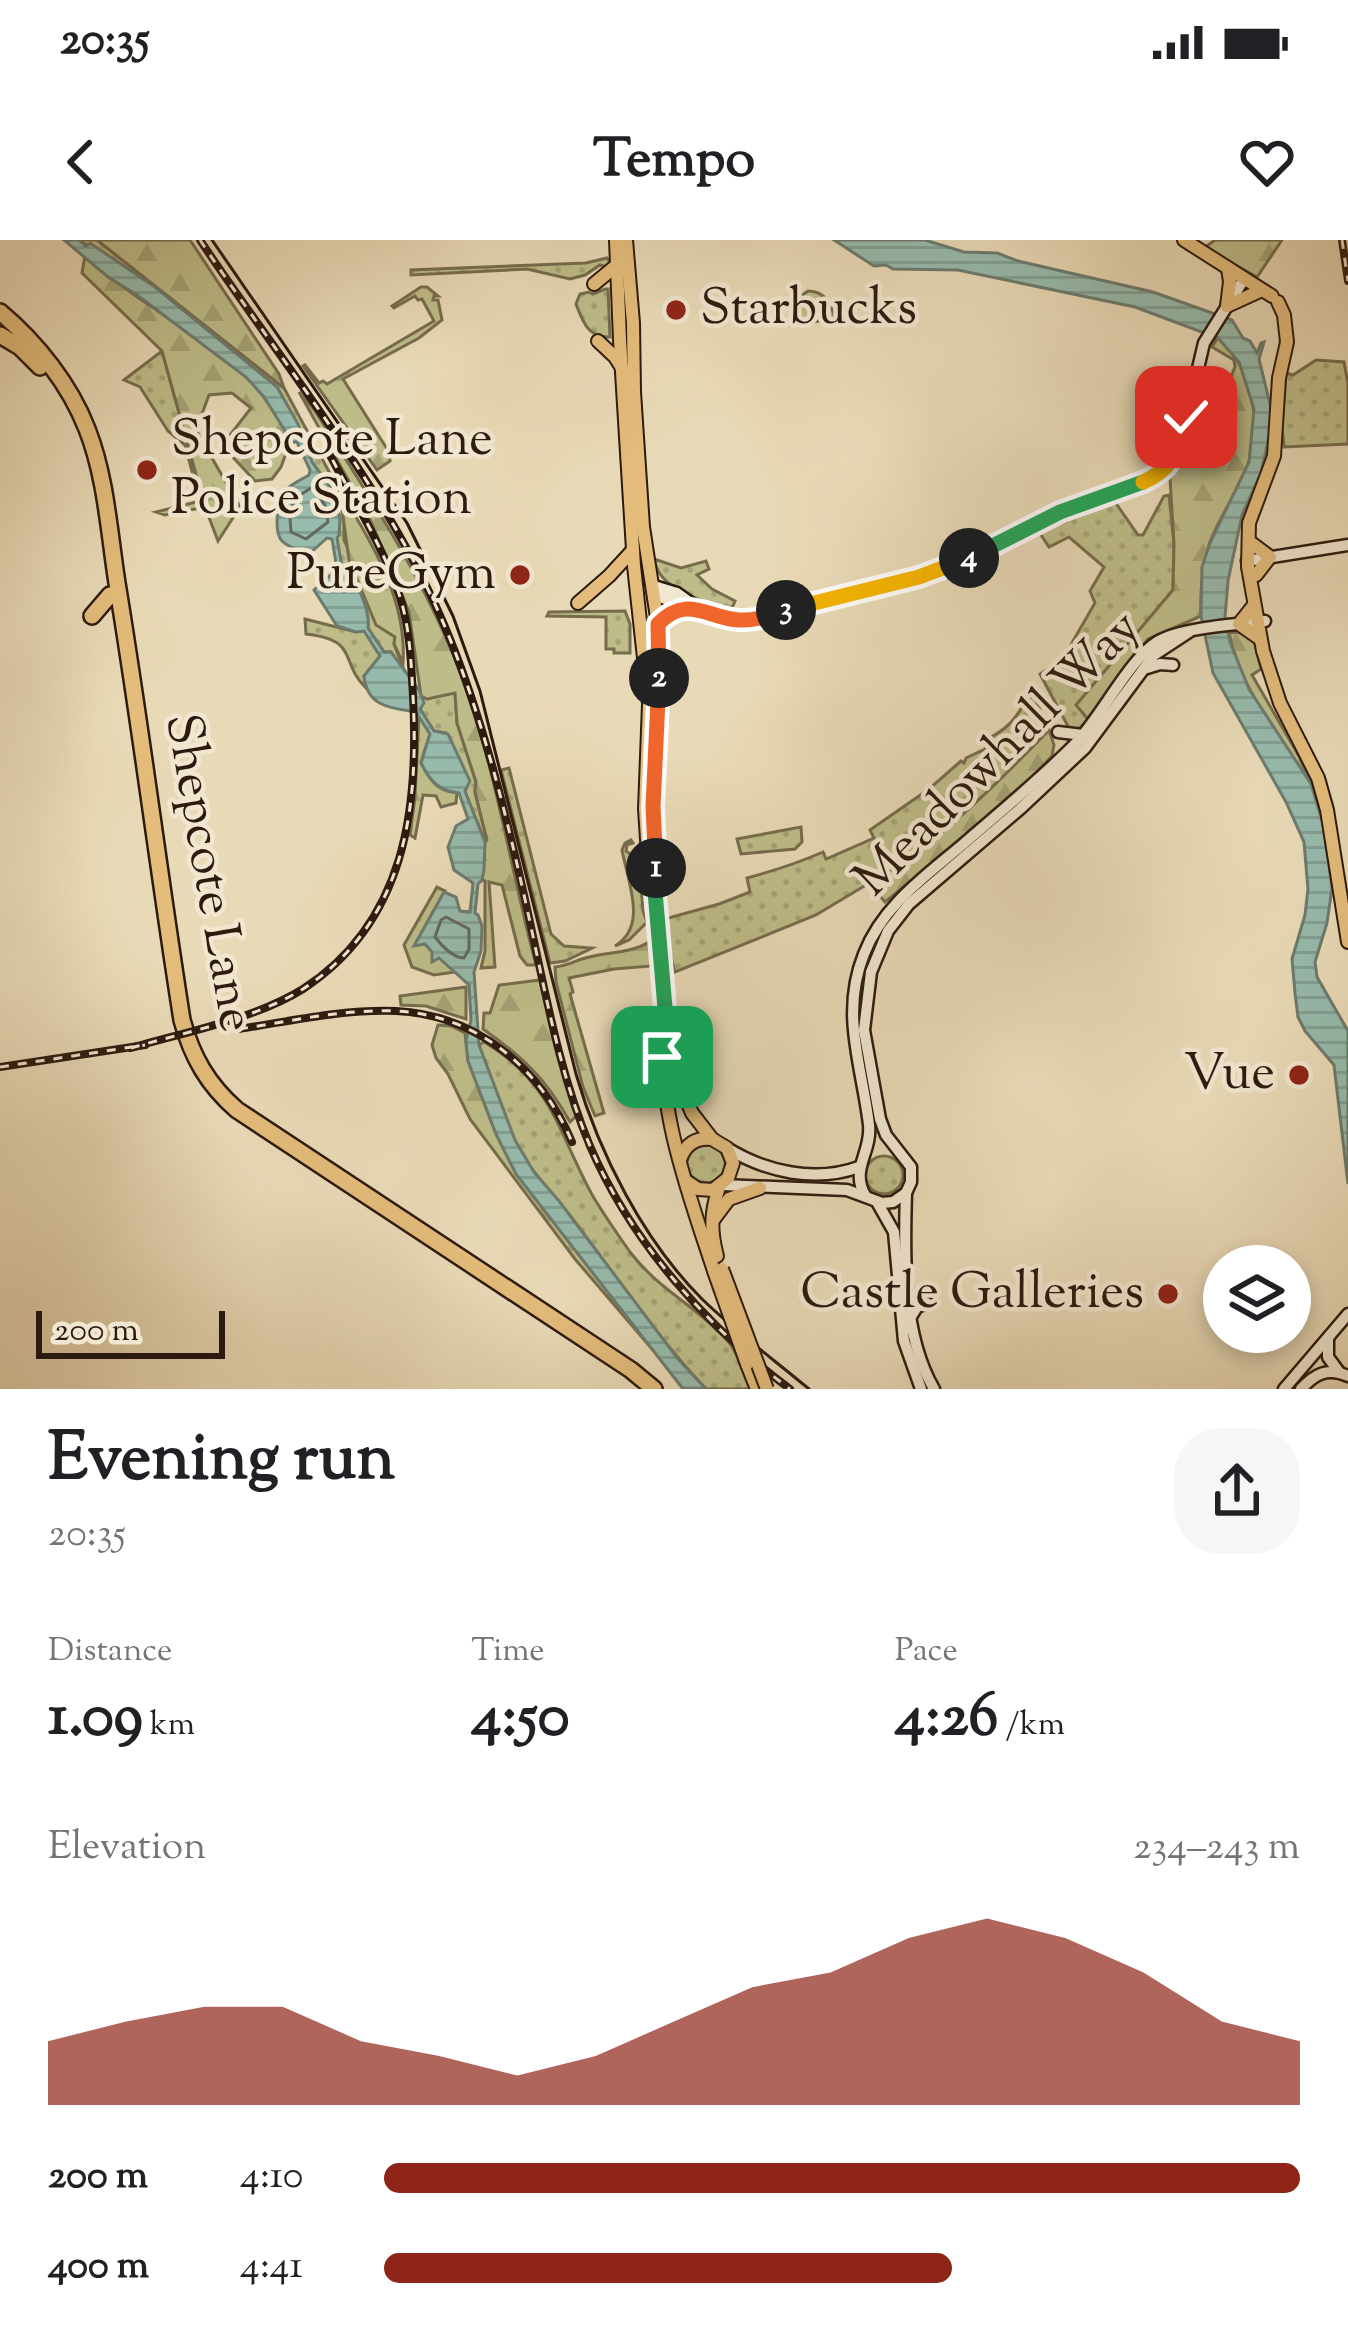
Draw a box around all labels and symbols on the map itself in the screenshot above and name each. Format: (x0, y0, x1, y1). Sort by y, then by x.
place label: Starbucks (700, 274, 917, 347)
marker: Starbucks (663, 297, 689, 323)
pin (1135, 366, 1237, 468)
place label: Shepcote Lane Police Station (171, 405, 493, 537)
marker: Shepcote Lane Police Station (134, 457, 160, 483)
pin: 4 (939, 528, 999, 588)
place label: PureGym (286, 539, 496, 612)
marker: PureGym (507, 562, 533, 588)
pin: 3 (756, 580, 816, 640)
street label: Meadowhall Way (839, 595, 1159, 915)
pin: 2 (629, 648, 689, 708)
street label: Shepcote Lane (143, 708, 271, 1038)
pin: 1 (626, 838, 686, 898)
pin (611, 1006, 713, 1108)
place label: Vue (1184, 1039, 1275, 1112)
marker: Vue (1286, 1062, 1312, 1088)
place label: Castle Galleries (800, 1258, 1144, 1331)
marker: Castle Galleries (1155, 1281, 1181, 1307)
scale bar (36, 1305, 225, 1358)

